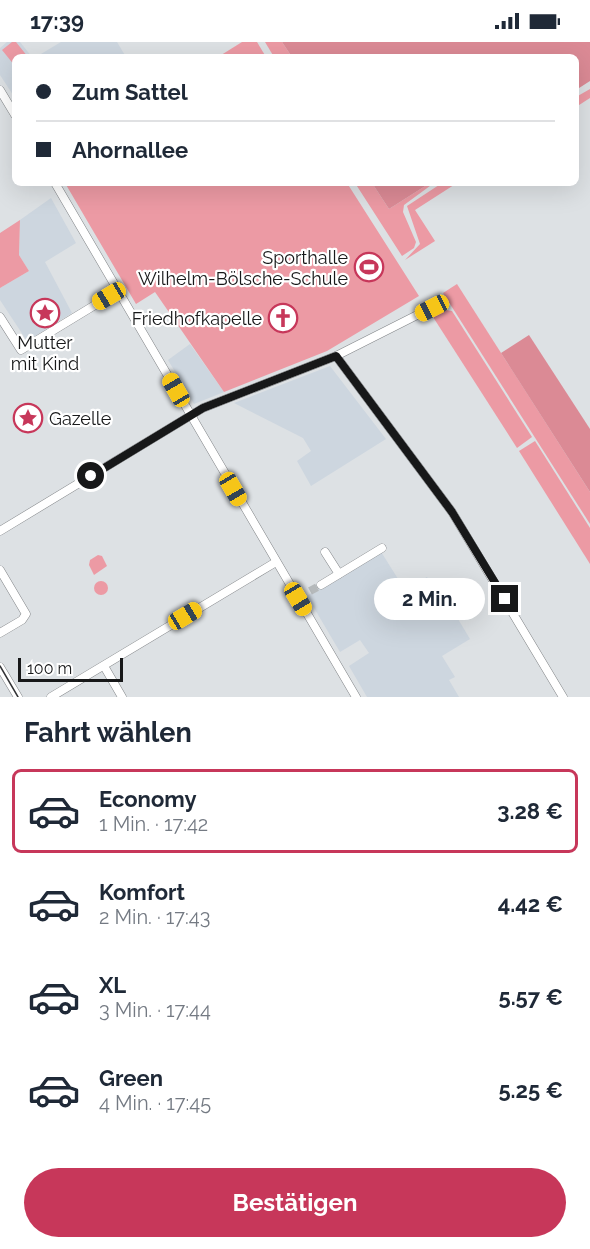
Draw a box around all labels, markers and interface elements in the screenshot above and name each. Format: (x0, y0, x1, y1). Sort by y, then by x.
text: 17:39 (30, 8, 84, 34)
text: Zum Sattel (72, 79, 188, 105)
text: Ahornallee (72, 137, 188, 163)
place label: Sporthalle Wilhelm-Bölsche-Schule (138, 247, 348, 289)
sports icon: Sporthalle Wilhelm-Bölsche-Schule (353, 251, 385, 283)
car (89, 279, 129, 313)
car (412, 292, 452, 324)
place icon: Mutter mit Kind (29, 297, 61, 329)
church icon: Friedhofkapelle (267, 302, 299, 334)
place label: Friedhofkapelle (132, 308, 262, 329)
place label: Mutter mit Kind (11, 332, 79, 374)
car (159, 370, 193, 410)
place icon: Gazelle (12, 402, 44, 434)
place label: Gazelle (49, 408, 112, 429)
route start (77, 462, 104, 489)
car (216, 469, 250, 509)
callout: 2 Min. (373, 578, 484, 620)
car (281, 579, 315, 619)
route end (491, 585, 518, 612)
text: 2 Min. (402, 587, 457, 611)
car (165, 599, 205, 633)
scale bar (18, 655, 123, 682)
text: 100 m (27, 659, 72, 678)
text: Fahrt wählen (24, 717, 192, 748)
icon: car (27, 784, 81, 838)
text: Economy (99, 786, 197, 812)
text: 3.28 € (497, 798, 563, 824)
text: 1 Min. · 17:42 (99, 812, 208, 836)
icon: car (27, 877, 81, 931)
text: Komfort (99, 879, 185, 905)
text: 4.42 € (498, 891, 563, 917)
text: 2 Min. · 17:43 (99, 905, 210, 929)
icon: car (27, 970, 81, 1024)
text: XL (99, 972, 126, 998)
text: 5.57 € (498, 984, 563, 1010)
text: 3 Min. · 17:44 (99, 998, 211, 1022)
icon: car (27, 1063, 81, 1117)
text: Green (99, 1065, 163, 1091)
text: 5.25 € (498, 1077, 563, 1103)
text: 4 Min. · 17:45 (99, 1091, 211, 1115)
button: Bestätigen (24, 1168, 566, 1237)

